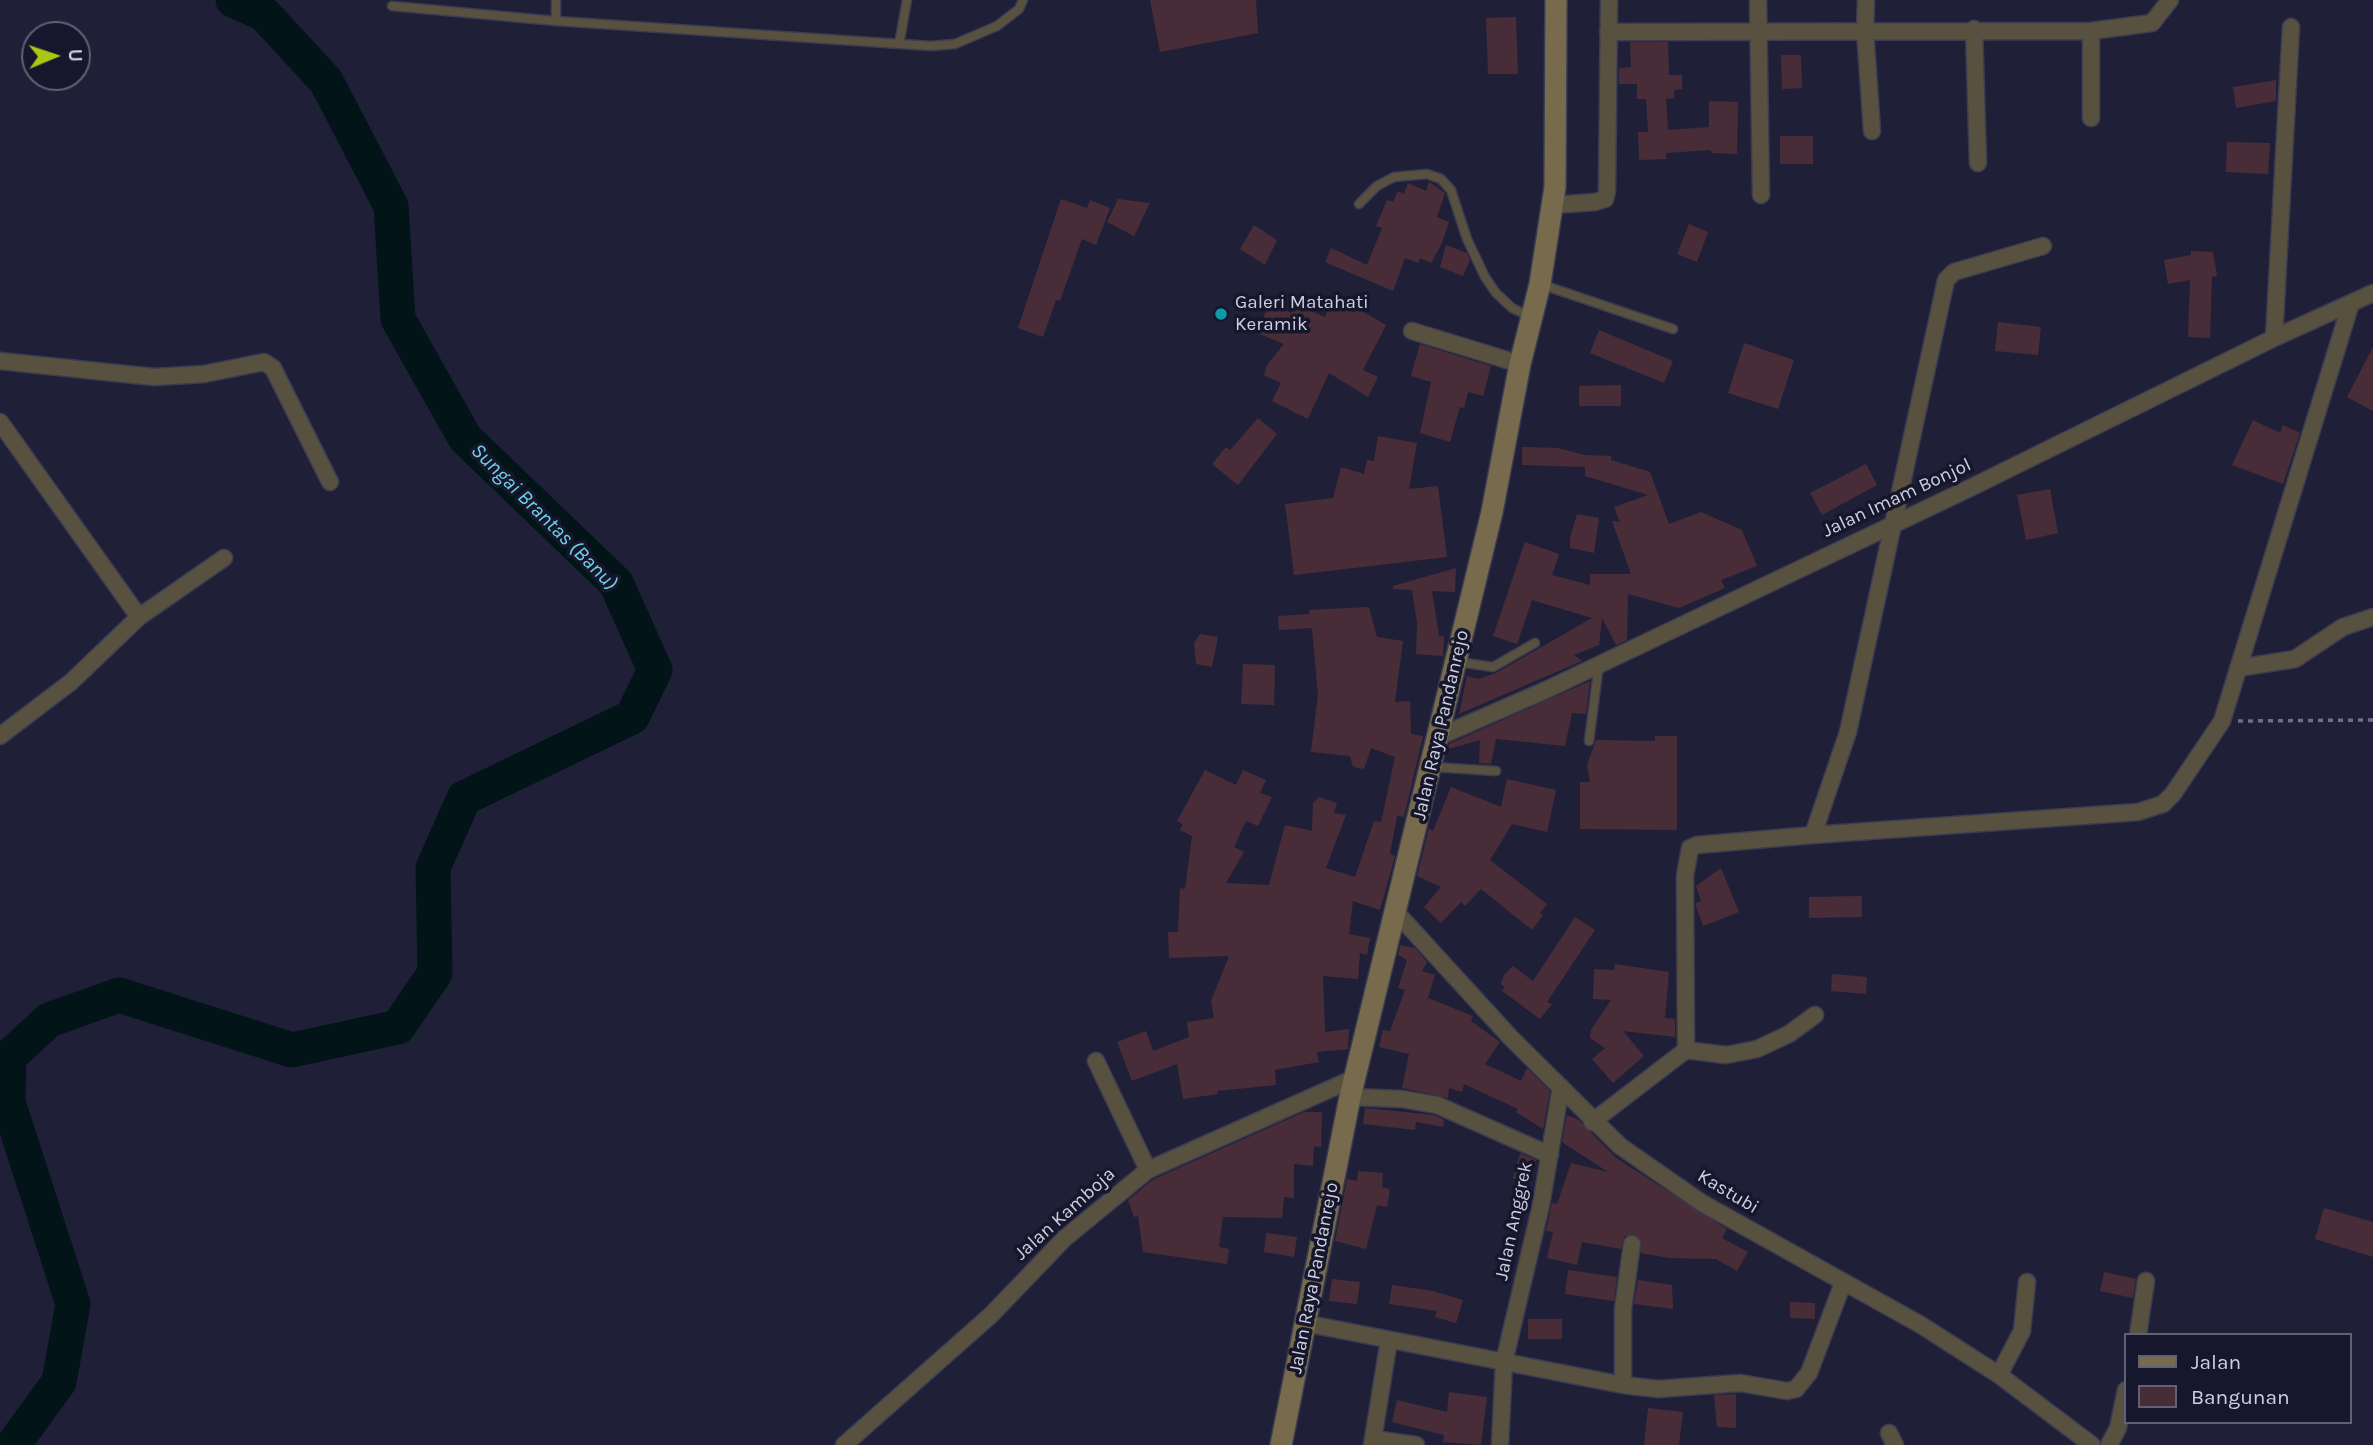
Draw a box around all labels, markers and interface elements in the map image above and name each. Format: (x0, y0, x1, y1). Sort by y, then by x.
north arrow (21, 21, 91, 91)
text: U (64, 48, 86, 62)
place label: Galeri Matahati Keramik (1235, 292, 1369, 336)
marker: Galeri Matahati Keramik (1213, 306, 1229, 322)
water label: Sungai Brantas (Banu) (465, 438, 623, 596)
street label: Jalan Imam Bonjol (1819, 454, 1975, 542)
street label: Jalan Raya Pandanrejo (1408, 628, 1474, 822)
street label: Jalan Anggrek (1490, 1159, 1538, 1283)
street label: Jalan Kamboja (1010, 1163, 1120, 1265)
street label: Kastubi (1693, 1165, 1763, 1219)
street label: Jalan Raya Pandanrejo (1284, 1180, 1344, 1376)
legend (2124, 1333, 2352, 1424)
text: Jalan (2191, 1350, 2241, 1374)
text: Bangunan (2191, 1385, 2290, 1409)

